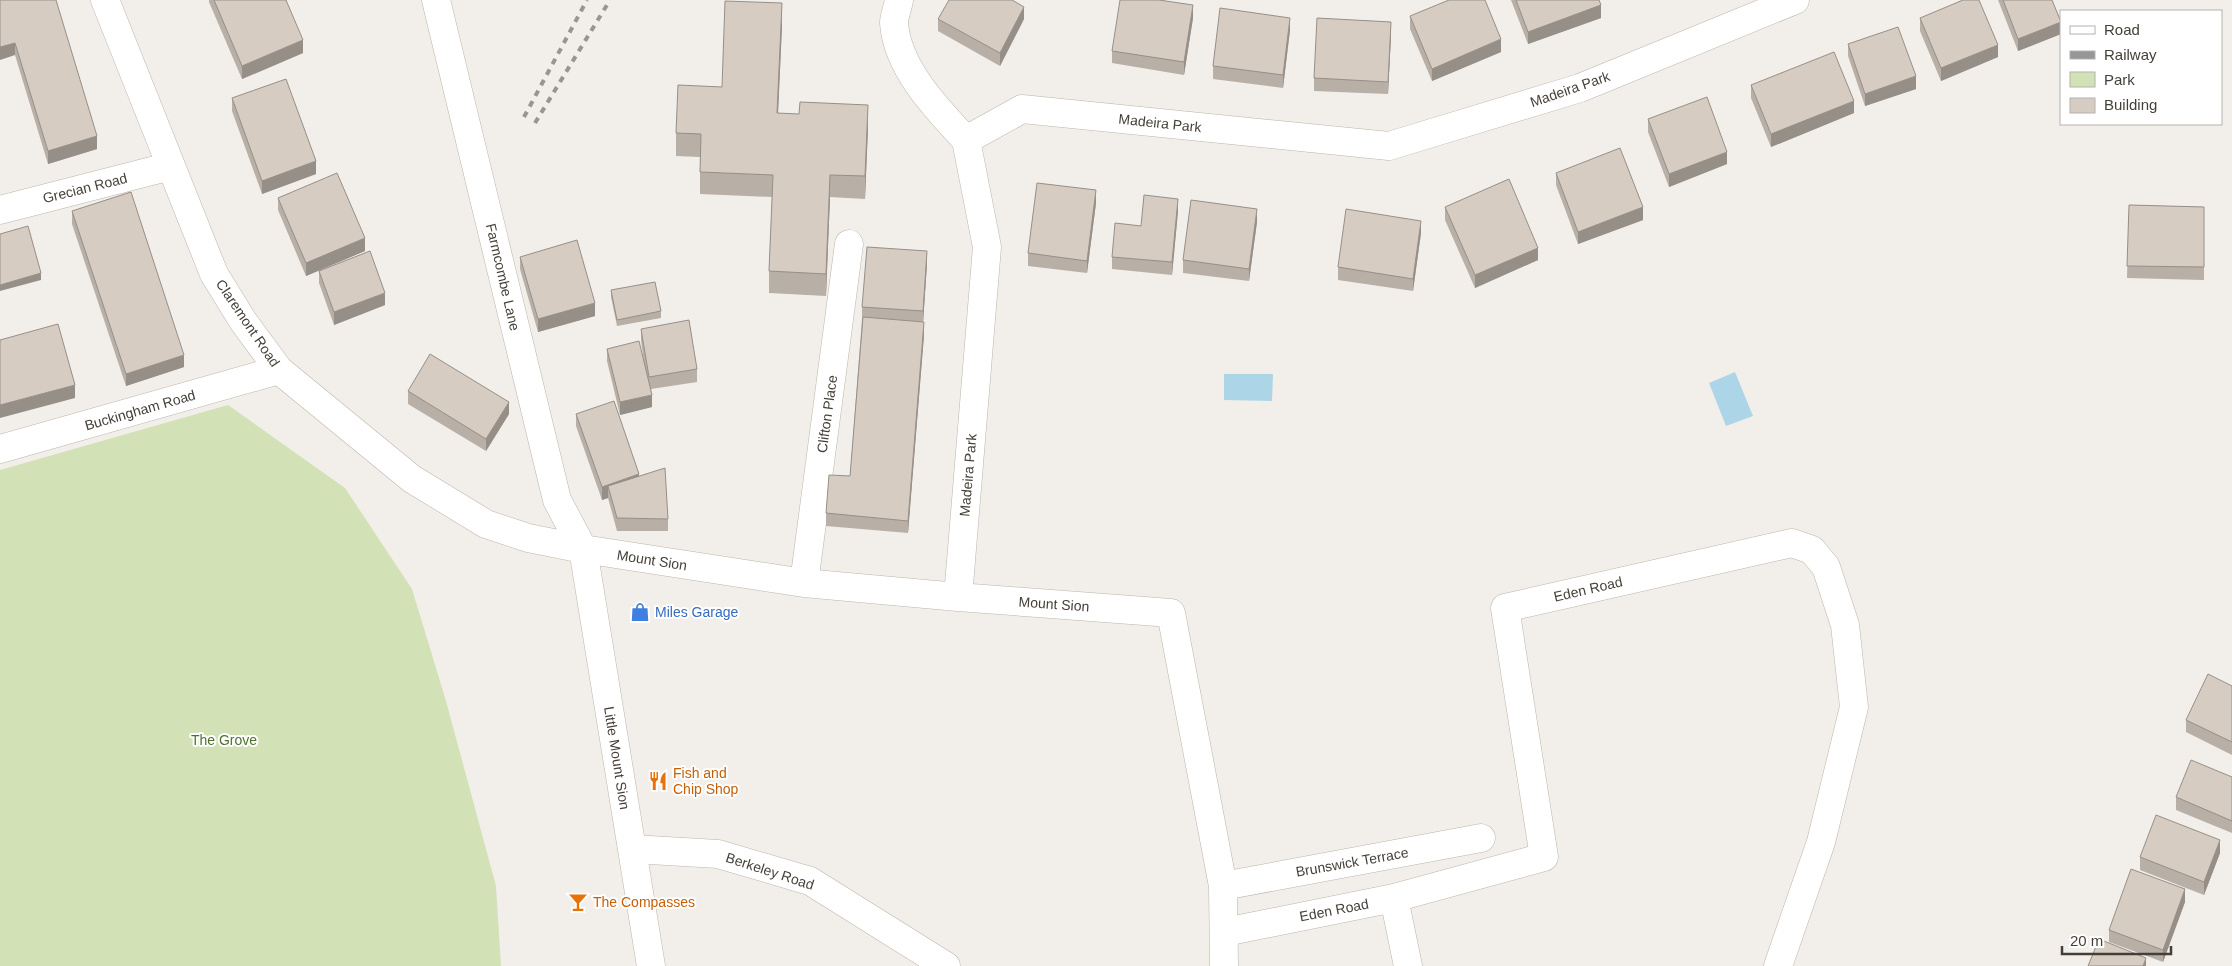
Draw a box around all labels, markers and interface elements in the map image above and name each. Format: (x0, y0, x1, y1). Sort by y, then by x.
legend (2060, 10, 2222, 125)
text: Road (2104, 21, 2140, 38)
text: Railway (2104, 46, 2157, 63)
street label: Madeira Park (1528, 68, 1613, 110)
text: Park (2104, 71, 2135, 88)
text: Building (2104, 96, 2157, 113)
street label: Madeira Park (1118, 111, 1203, 135)
street label: Grecian Road (41, 170, 129, 206)
street label: Farmcombe Lane (483, 222, 523, 332)
street label: Claremont Road (213, 276, 283, 370)
street label: Clifton Place (814, 374, 840, 454)
street label: Buckingham Road (83, 387, 197, 433)
street label: Madeira Park (956, 432, 980, 517)
street label: Mount Sion (616, 547, 688, 573)
street label: Eden Road (1552, 573, 1624, 605)
street label: Mount Sion (1018, 594, 1090, 614)
shop icon: Miles Garage (629, 601, 651, 623)
place label: Miles Garage (655, 604, 738, 620)
street label: Little Mount Sion (601, 705, 633, 811)
park label: The Grove (191, 732, 257, 748)
place label: Fish and Chip Shop (673, 765, 739, 797)
restaurant icon: Fish and Chip Shop (647, 770, 669, 792)
street label: Brunswick Terrace (1294, 844, 1410, 880)
street label: Berkeley Road (724, 849, 816, 893)
bar icon: The Compasses (567, 891, 589, 913)
place label: The Compasses (593, 894, 695, 910)
street label: Eden Road (1298, 895, 1370, 925)
scale bar (2062, 924, 2171, 956)
text: 20 m (2070, 932, 2103, 949)

